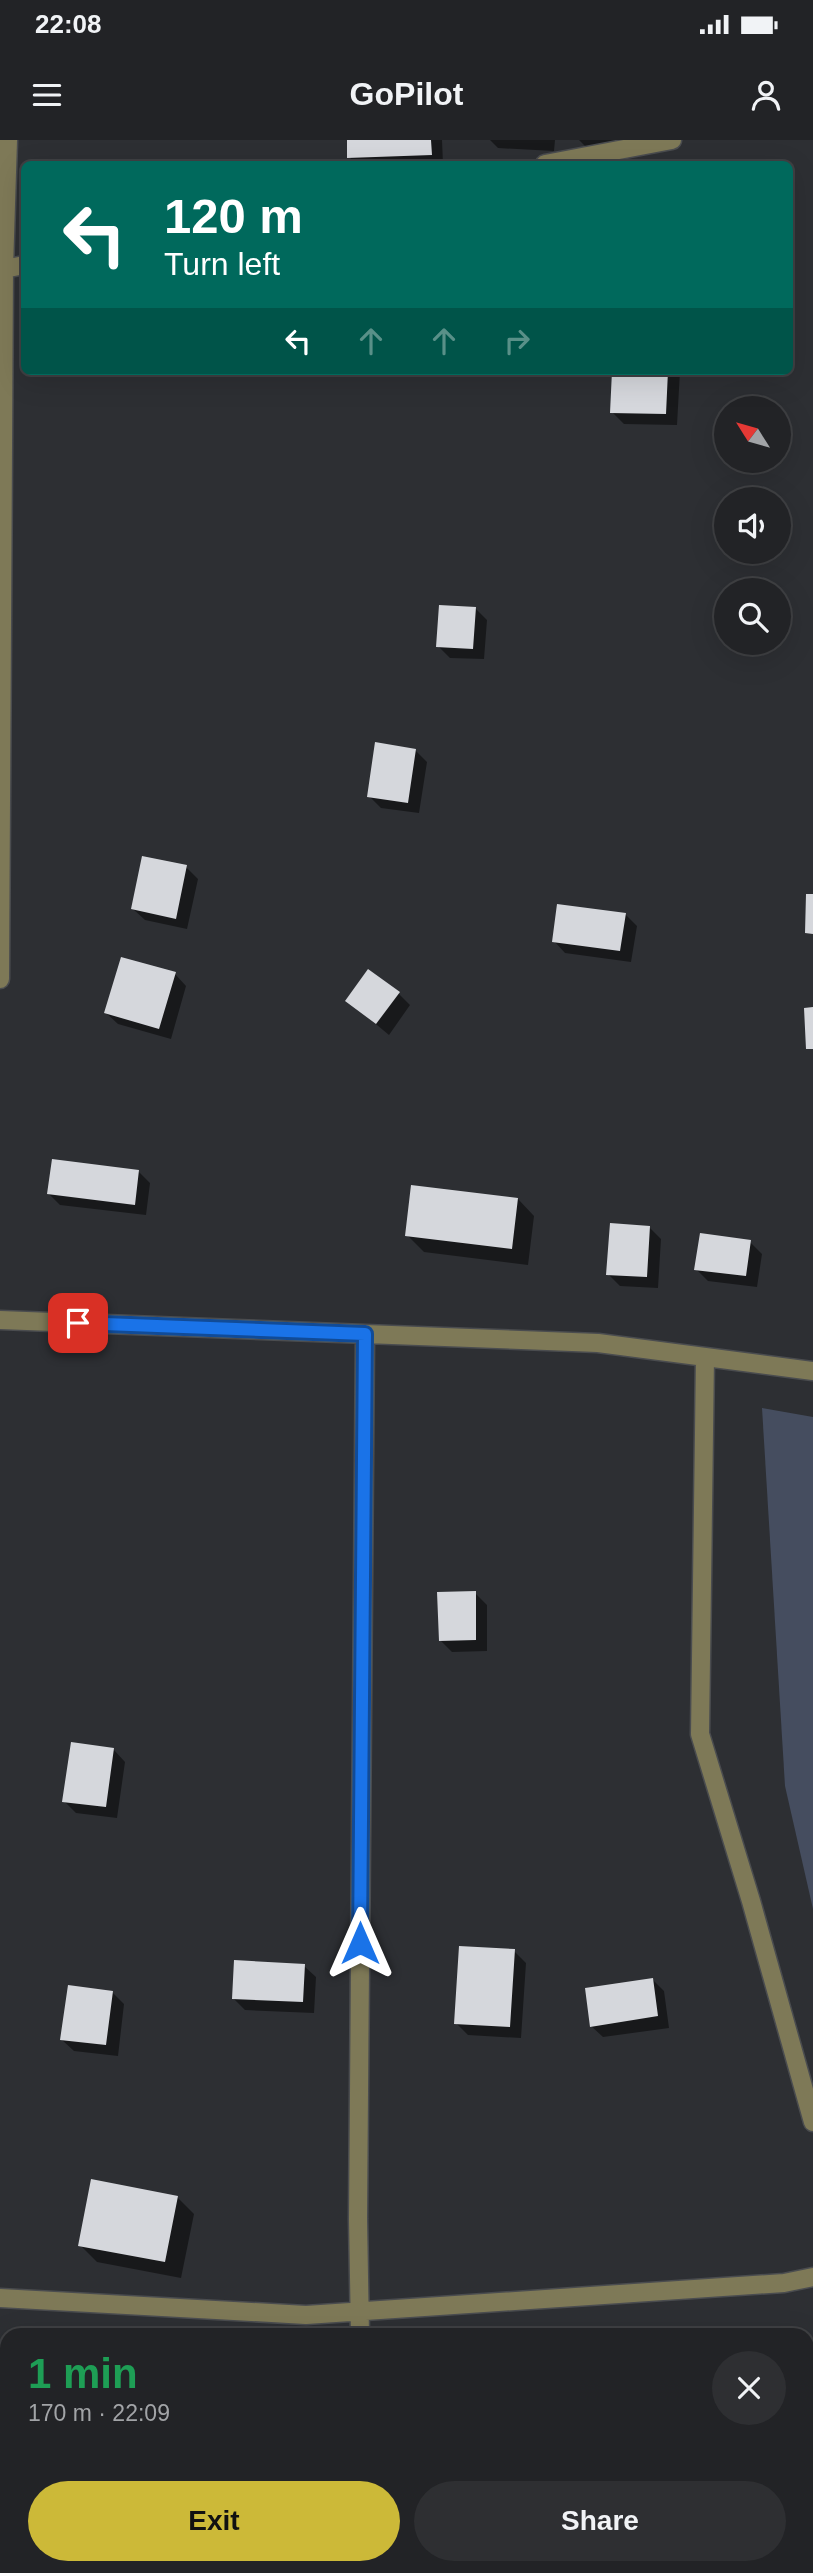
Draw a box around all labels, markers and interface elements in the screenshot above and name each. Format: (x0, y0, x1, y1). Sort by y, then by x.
text: 22:08 (35, 9, 102, 39)
icon: menu (28, 76, 66, 114)
text: GoPilot (350, 76, 463, 112)
icon: person (747, 76, 785, 114)
icon: left (49, 189, 140, 280)
text: 120 m (164, 189, 303, 243)
text: Turn left (164, 246, 280, 282)
icon: left (279, 322, 317, 360)
icon: ahead (352, 322, 390, 360)
icon: ahead (425, 322, 463, 360)
icon: right (498, 322, 536, 360)
north arrow (714, 396, 791, 472)
map controls (714, 396, 791, 655)
button: sound (714, 487, 791, 564)
button: search (714, 578, 791, 655)
pin (48, 1293, 108, 1353)
icon: arrive (59, 1304, 97, 1342)
position arrow (323, 1906, 397, 1980)
text: 1 min (28, 2350, 138, 2397)
button: close (712, 2351, 786, 2425)
text: 170 m · 22:09 (28, 2400, 170, 2426)
button: Exit (28, 2481, 400, 2561)
button: Share (414, 2481, 786, 2561)

